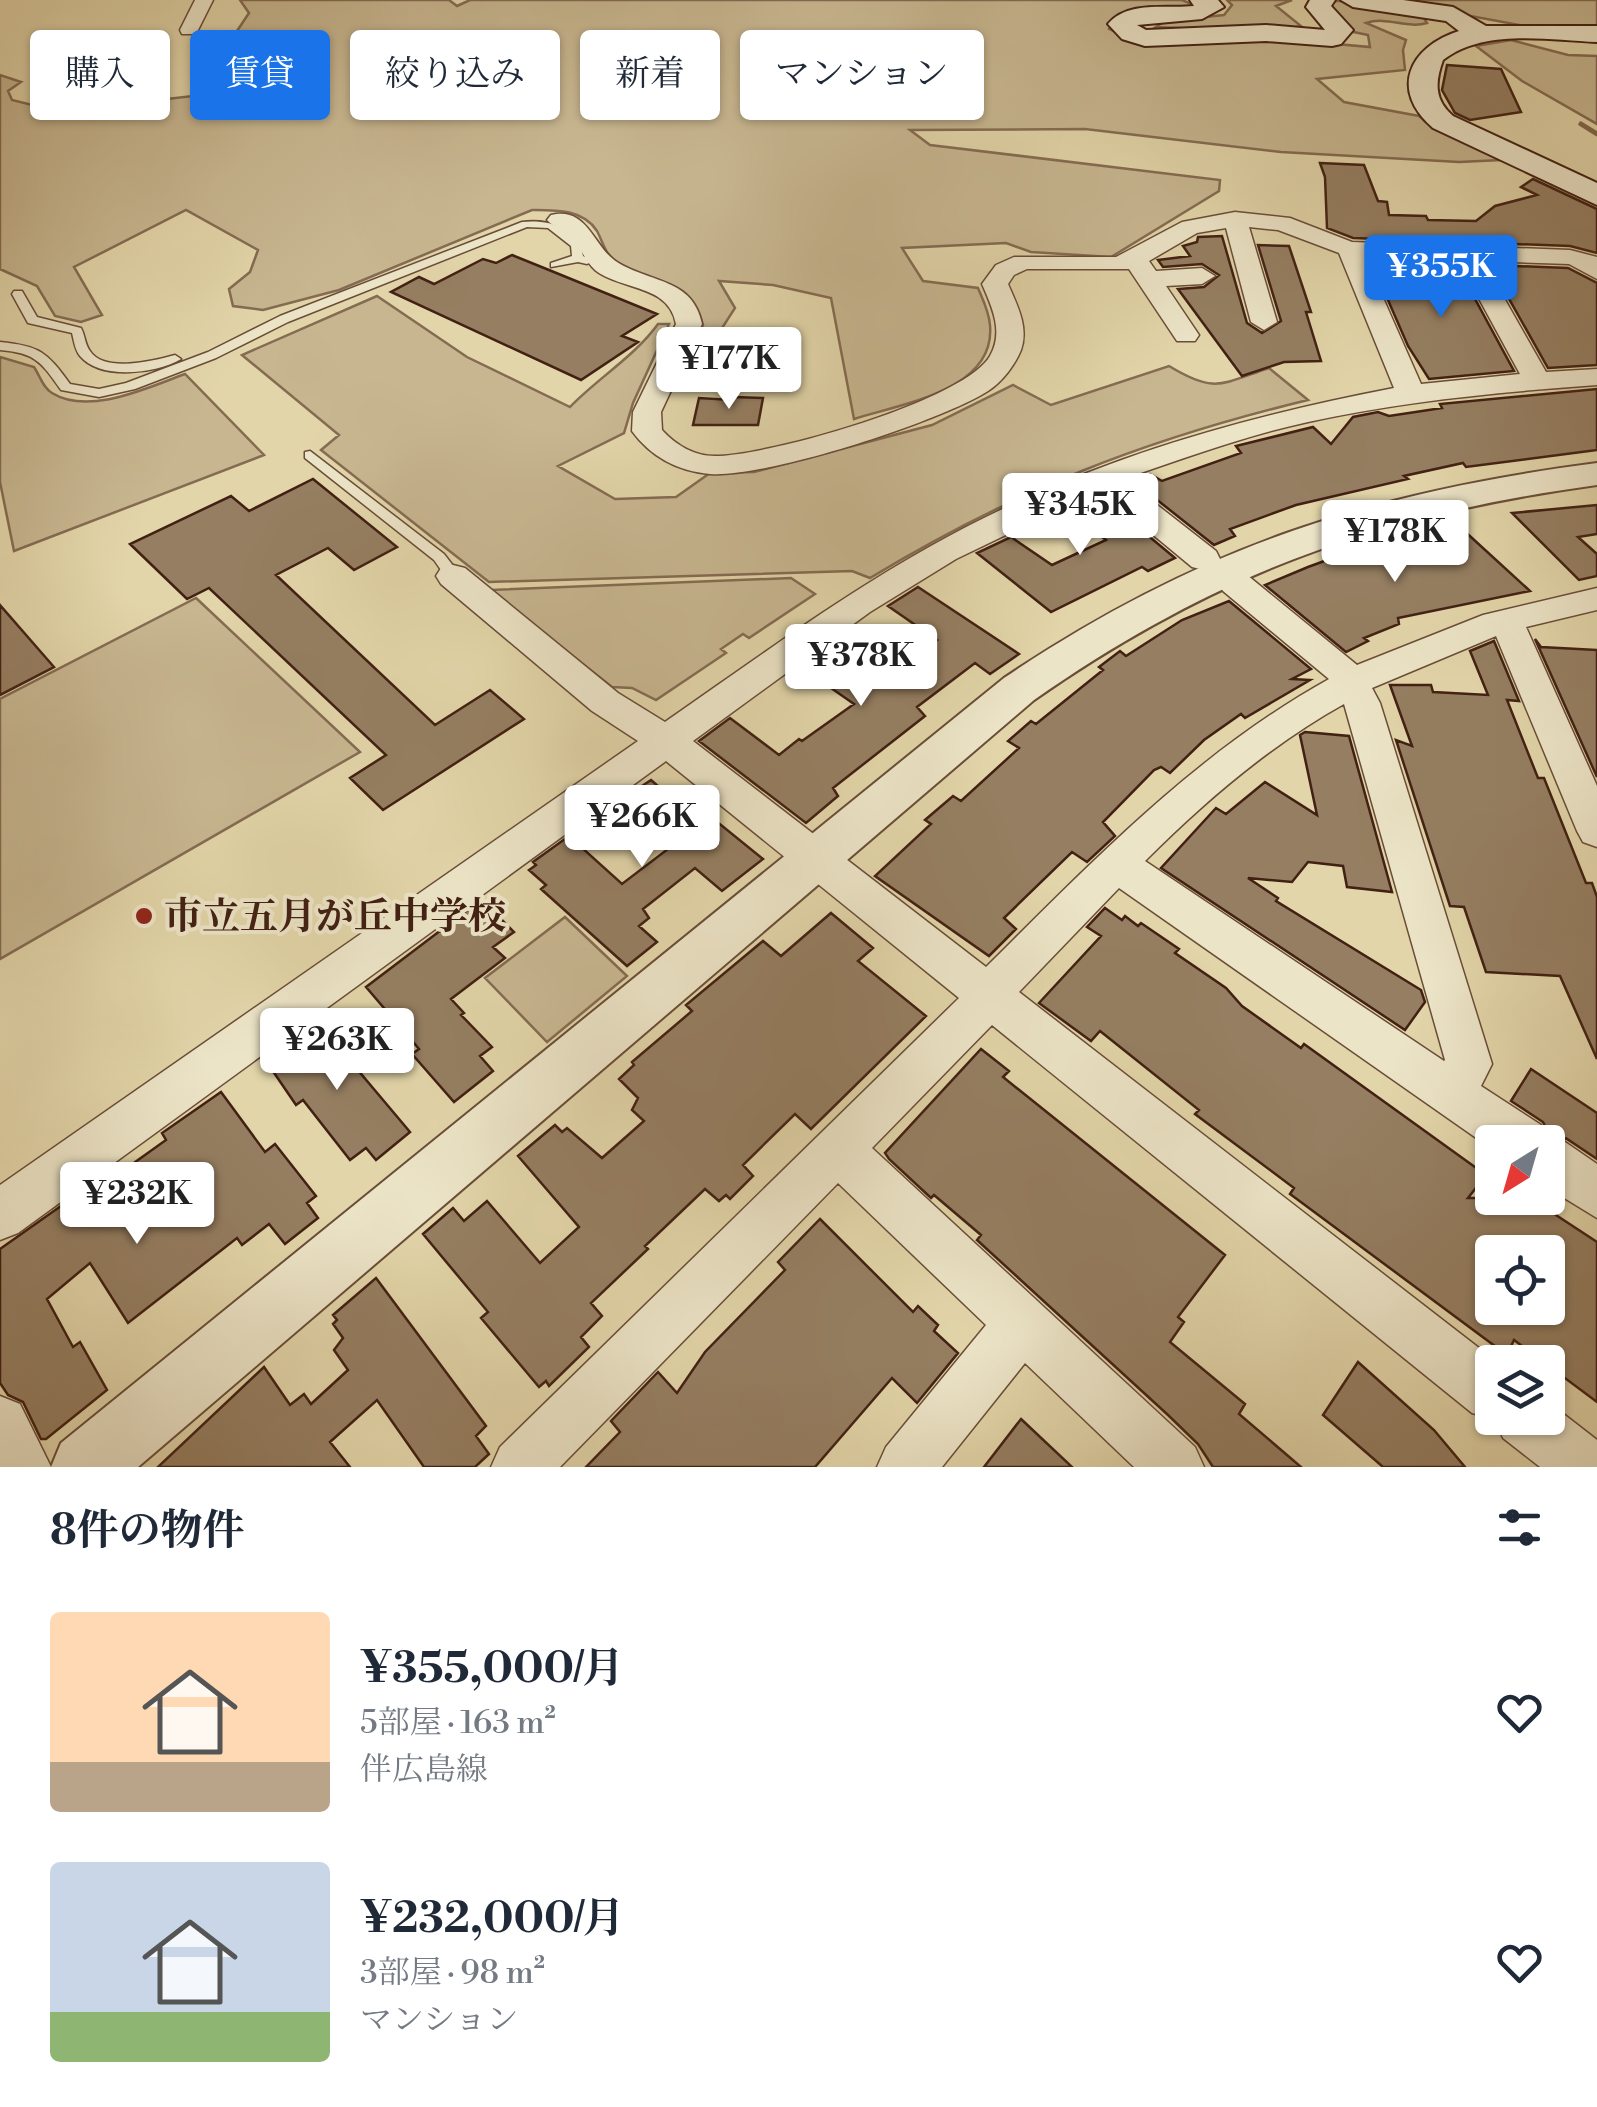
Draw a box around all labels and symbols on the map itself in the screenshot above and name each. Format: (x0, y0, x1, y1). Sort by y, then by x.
pin: ¥355K (1371, 235, 1511, 320)
pin: ¥177K (659, 327, 799, 412)
pin: ¥345K (1010, 473, 1150, 558)
pin: ¥178K (1325, 500, 1465, 585)
pin: ¥378K (791, 624, 931, 709)
pin: ¥266K (572, 785, 712, 870)
place label: 市立五月が丘中学校 (164, 894, 506, 941)
marker: 市立五月が丘中学校 (133, 905, 155, 927)
pin: ¥263K (267, 1008, 407, 1093)
north arrow (1475, 1125, 1565, 1215)
pin: ¥232K (67, 1162, 207, 1247)

